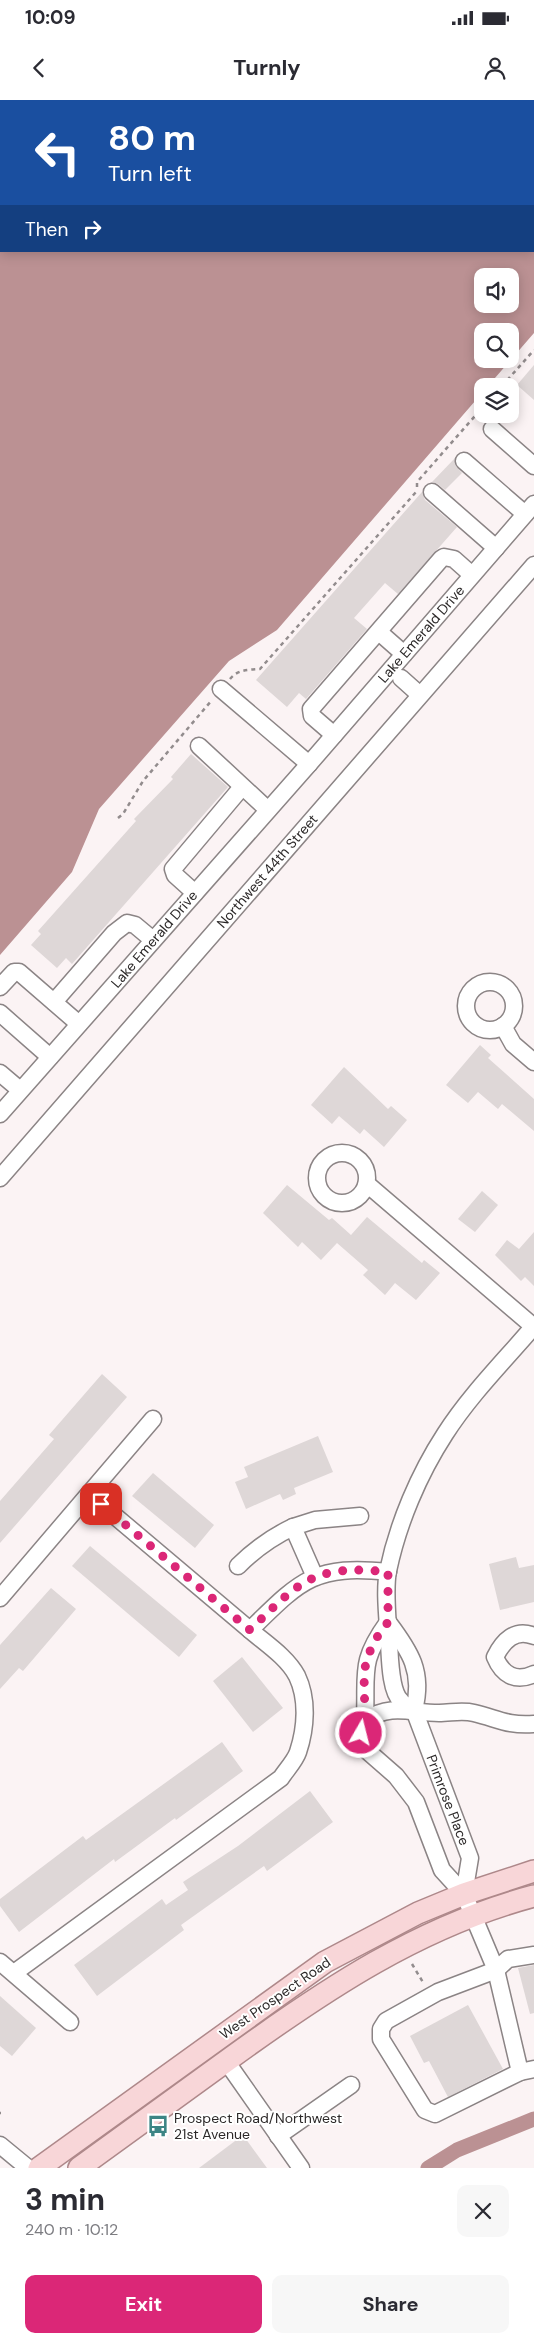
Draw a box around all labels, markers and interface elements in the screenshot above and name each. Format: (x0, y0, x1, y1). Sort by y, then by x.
text: 10:09 (25, 5, 76, 30)
text: Turnly (233, 53, 301, 82)
icon: back (25, 54, 53, 82)
icon: person (481, 54, 509, 82)
text: 80 m (108, 115, 196, 161)
icon: left (25, 120, 90, 185)
text: Turn left (108, 159, 192, 188)
icon: right (78, 215, 106, 243)
text: Then (25, 217, 68, 242)
map controls (474, 268, 519, 423)
button: sound (474, 268, 519, 313)
button: search (474, 323, 519, 368)
button: layers (474, 378, 519, 423)
street label: Lake Emerald Drive (374, 582, 468, 686)
street label: Northwest 44th Street (213, 810, 321, 932)
street label: Lake Emerald Drive (107, 887, 201, 991)
pin (80, 1483, 122, 1525)
icon: arrive (87, 1490, 115, 1518)
position arrow (334, 1706, 386, 1758)
street label: Primrose Place (422, 1752, 474, 1848)
street label: West Prospect Road (216, 1953, 334, 2043)
place label: Prospect Road/Northwest 21st Avenue (174, 2109, 342, 2143)
bus stop icon: Prospect Road/Northwest 21st Avenue (145, 2113, 171, 2139)
text: 3 min (25, 2180, 105, 2219)
button: close (457, 2185, 509, 2237)
text: 240 m · 10:12 (25, 2219, 118, 2240)
button: Exit (25, 2275, 262, 2333)
button: Share (272, 2275, 509, 2333)

